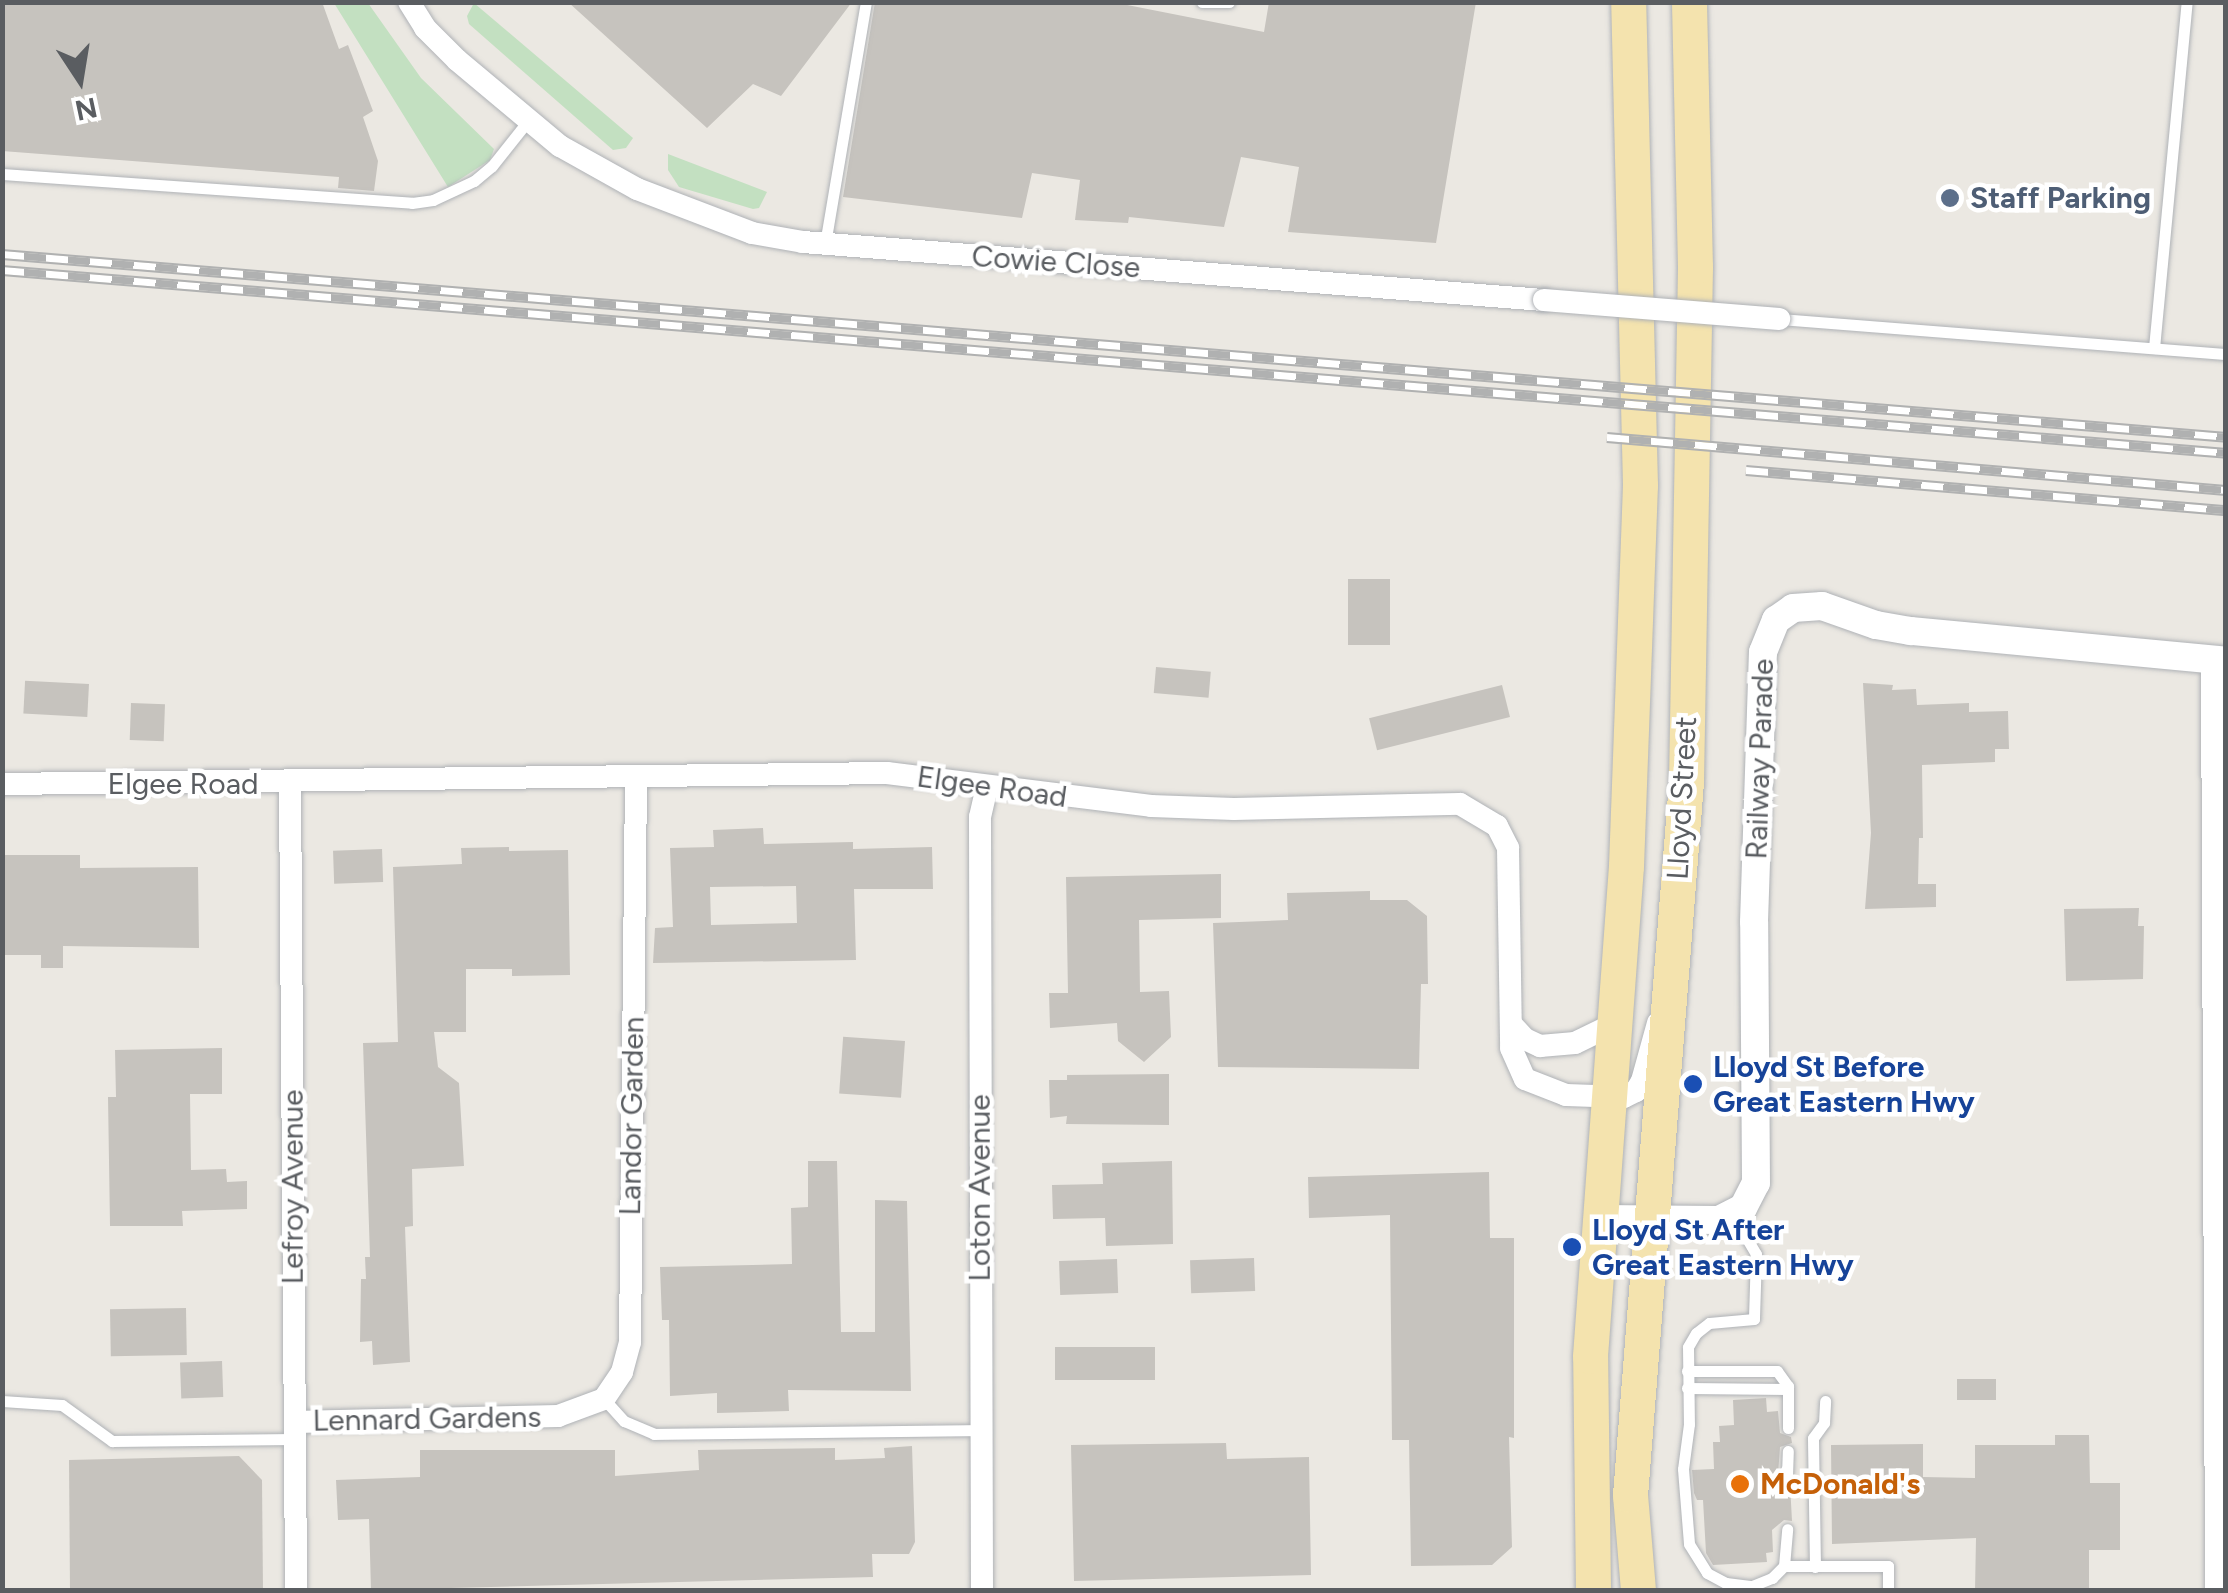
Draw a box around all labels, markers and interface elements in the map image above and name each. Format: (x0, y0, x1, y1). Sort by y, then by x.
north arrow (30, 30, 130, 130)
text: N (72, 90, 100, 128)
place label: Staff Parking (1970, 180, 2151, 216)
marker: Staff Parking (1939, 187, 1961, 209)
street label: Cowie Close (971, 238, 1141, 286)
street label: Railway Parade (1739, 658, 1781, 860)
street label: Lloyd Street (1660, 715, 1704, 881)
street label: Elgee Road (915, 759, 1069, 815)
street label: Elgee Road (107, 766, 259, 802)
street label: Landor Garden (612, 1016, 652, 1216)
place label: Lloyd St Before Great Eastern Hwy (1713, 1049, 1975, 1120)
marker: Lloyd St Before Great Eastern Hwy (1682, 1073, 1704, 1095)
street label: Lefroy Avenue (275, 1090, 311, 1284)
street label: Loton Avenue (962, 1094, 998, 1282)
place label: Lloyd St After Great Eastern Hwy (1592, 1212, 1854, 1282)
marker: Lloyd St After Great Eastern Hwy (1561, 1236, 1583, 1258)
street label: Lennard Gardens (312, 1399, 542, 1439)
place label: McDonald's (1760, 1466, 1920, 1502)
marker: McDonald's (1729, 1473, 1751, 1495)

